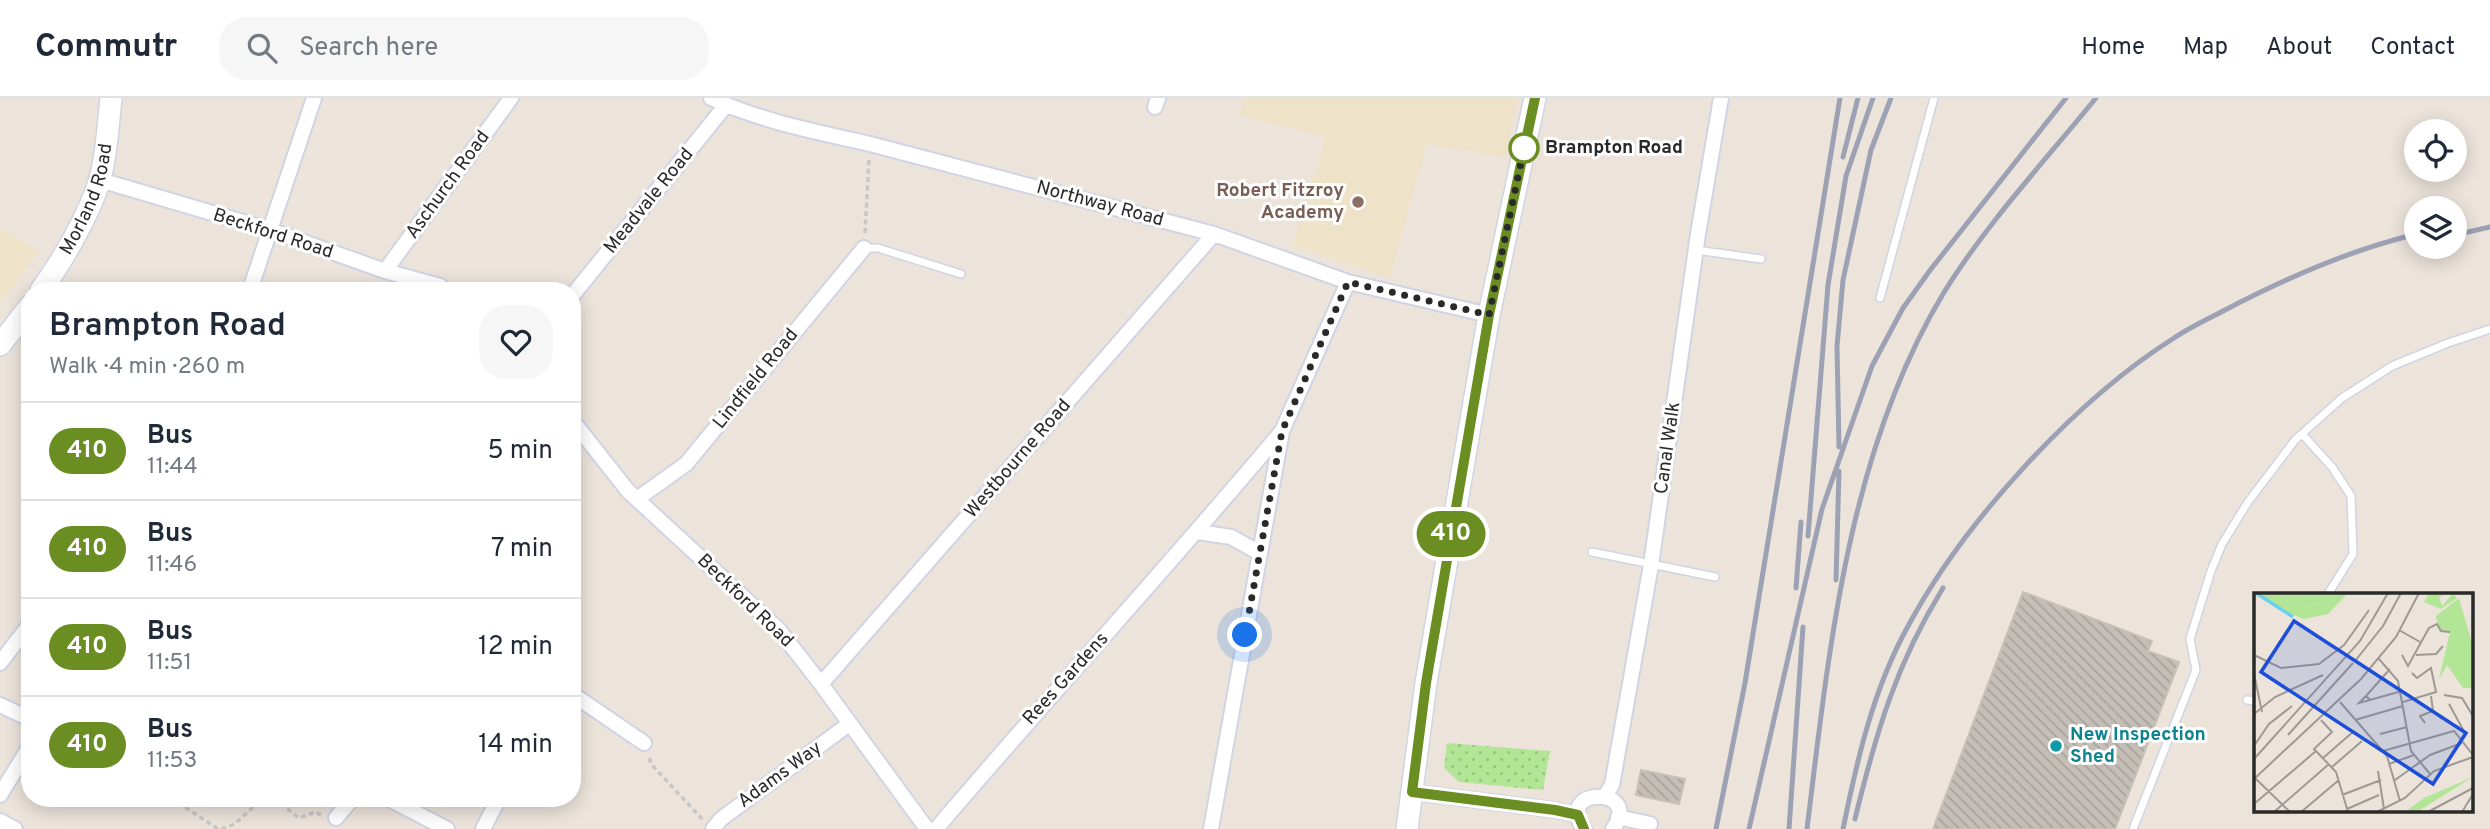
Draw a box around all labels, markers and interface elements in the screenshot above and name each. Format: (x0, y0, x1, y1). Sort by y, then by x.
search box (219, 17, 709, 80)
text: Commutr (35, 27, 177, 69)
icon: search (243, 29, 281, 67)
text: Search here (299, 32, 438, 65)
text: Home (2081, 33, 2145, 63)
text: Map (2183, 33, 2228, 63)
text: About (2266, 33, 2332, 63)
text: Contact (2370, 33, 2455, 63)
map controls (2404, 119, 2467, 259)
button: locate (2404, 119, 2467, 182)
street label: Aschurch Road (401, 126, 495, 244)
marker: Brampton Road (1509, 133, 1539, 163)
place label: Brampton Road (1545, 136, 1683, 160)
street label: Morland Road (55, 142, 118, 260)
street label: Meadvale Road (599, 143, 699, 259)
street label: Northway Road (1034, 175, 1166, 233)
place label: Robert Fitzroy Academy (1216, 179, 1344, 225)
marker: Robert Fitzroy Academy (1350, 194, 1366, 210)
button: layers (2404, 196, 2467, 259)
street label: Beckford Road (210, 203, 336, 265)
button: heart (479, 305, 553, 379)
text: Brampton Road (49, 306, 286, 348)
street label: Lindfield Road (708, 324, 804, 434)
text: Walk · 4 min · 260 m (49, 353, 245, 382)
street label: Westbourne Road (960, 394, 1076, 524)
street label: Canal Walk (1650, 400, 1686, 496)
text: Bus (147, 420, 193, 453)
text: 5 min (487, 435, 553, 468)
text: 410 (67, 436, 108, 466)
text: 11:44 (147, 453, 198, 482)
line badge: 410 (1411, 511, 1491, 557)
text: Bus (147, 518, 193, 551)
text: 410 (1431, 519, 1471, 549)
text: 7 min (491, 533, 553, 566)
text: 410 (67, 534, 108, 564)
street label: Beckford Road (692, 549, 798, 653)
text: 11:46 (147, 551, 197, 580)
inset map (2254, 593, 2472, 812)
text: Bus (147, 616, 193, 649)
your location (1227, 617, 1262, 652)
street label: Rees Gardens (1018, 627, 1114, 731)
text: 12 min (478, 631, 553, 664)
text: 410 (67, 632, 108, 662)
text: 11:51 (147, 649, 192, 678)
text: Bus (147, 714, 193, 747)
place label: New Inspection Shed (2070, 723, 2206, 769)
text: 14 min (478, 729, 553, 762)
text: 410 (67, 730, 108, 760)
street label: Adams Way (733, 736, 827, 814)
marker: New Inspection Shed (2048, 738, 2064, 754)
text: 11:53 (147, 747, 197, 776)

